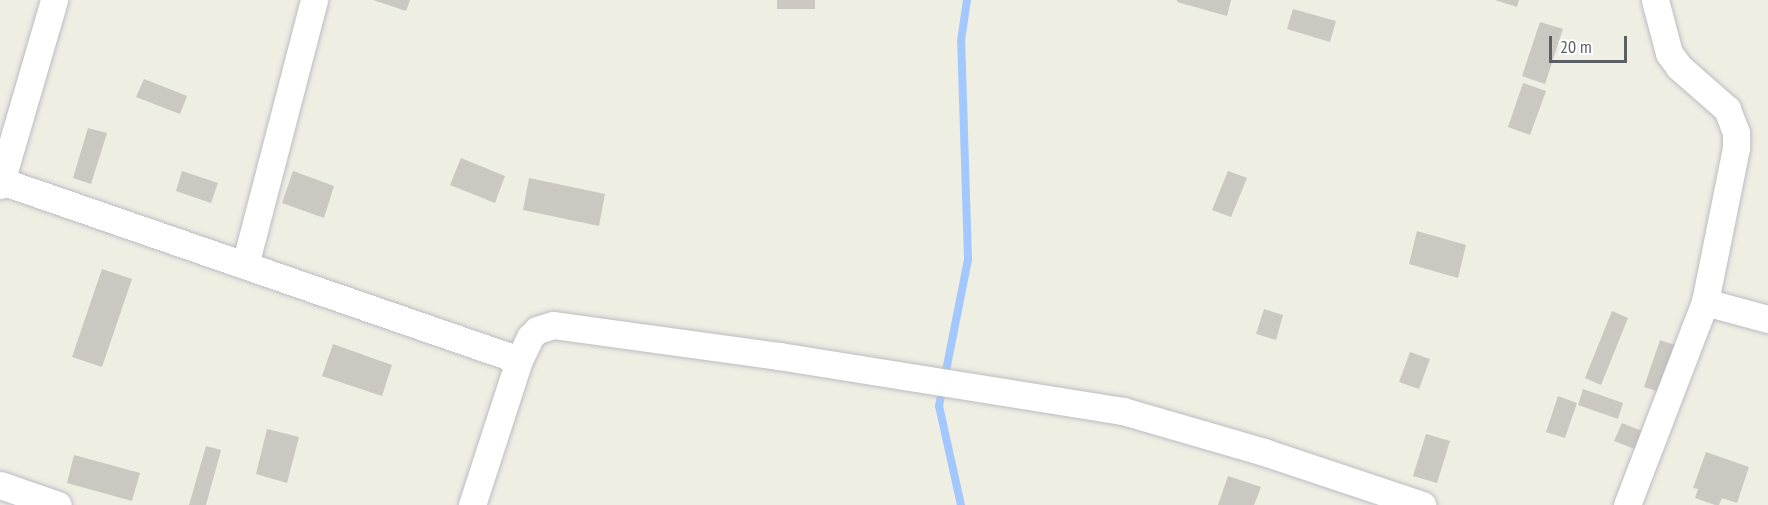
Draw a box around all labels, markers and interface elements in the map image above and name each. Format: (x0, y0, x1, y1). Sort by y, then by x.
scale bar (1552, 24, 1630, 62)
text: 20 m (1560, 35, 1592, 58)

